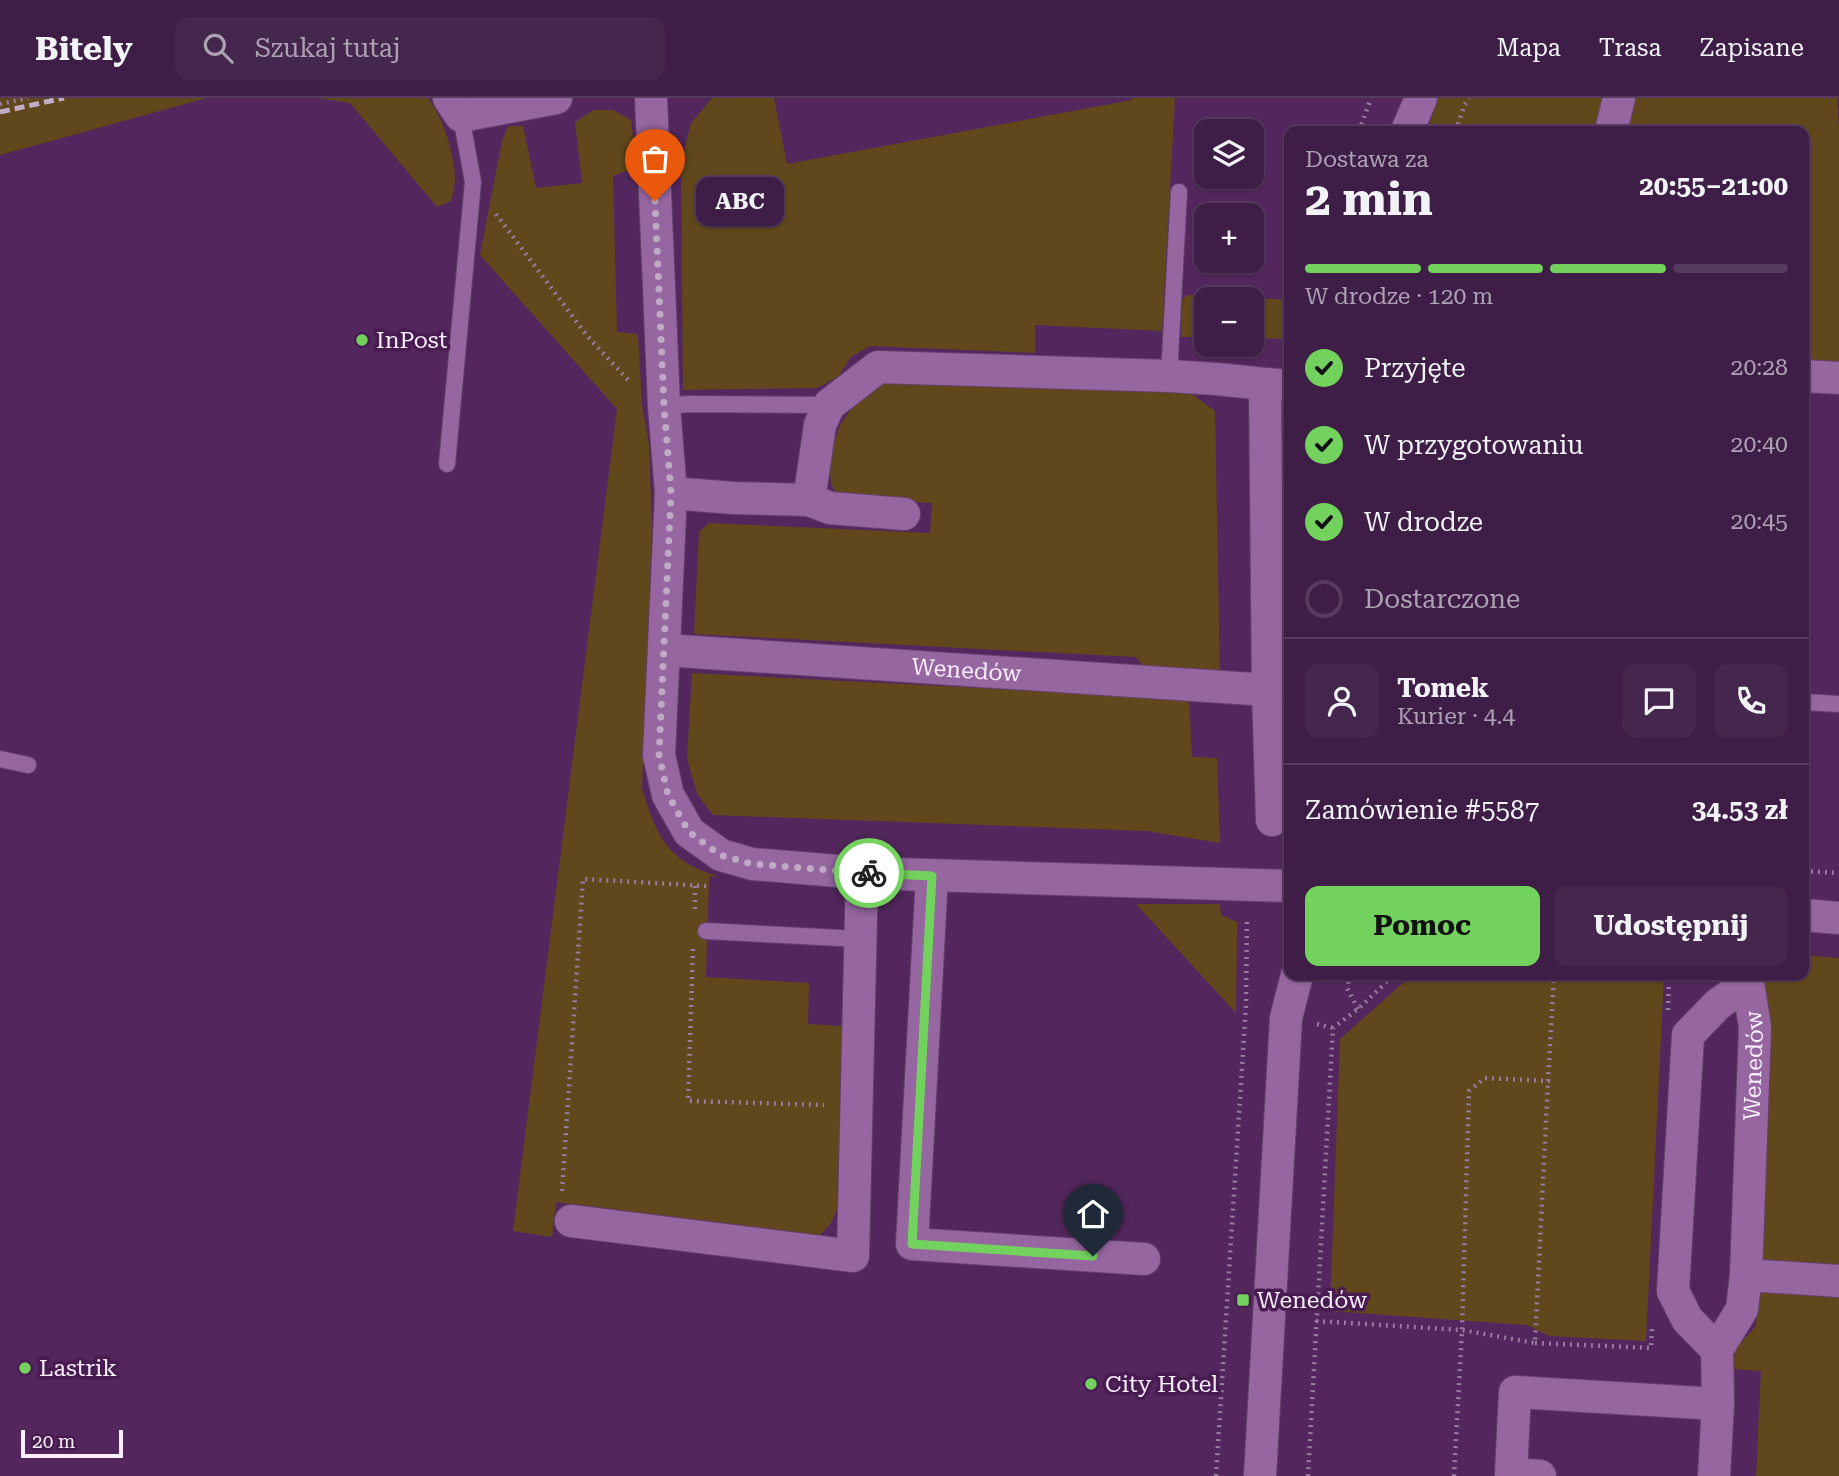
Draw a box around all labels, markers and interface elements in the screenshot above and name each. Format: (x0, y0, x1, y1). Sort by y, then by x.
search box (175, 17, 665, 80)
text: Bitely (35, 29, 133, 68)
icon: search (199, 29, 237, 67)
text: Szukaj tutaj (255, 33, 401, 63)
text: Mapa (1497, 34, 1561, 62)
text: Trasa (1599, 34, 1661, 62)
text: Zapisane (1699, 34, 1804, 62)
map controls (1194, 119, 1264, 357)
button: layers (1194, 119, 1264, 189)
pin (625, 129, 685, 201)
icon: bag (636, 140, 674, 178)
text: Dostawa za (1305, 146, 1429, 173)
text: 20:55–21:00 (1639, 171, 1788, 201)
text: 2 min (1305, 172, 1433, 226)
callout: ABC (697, 176, 784, 226)
text: ABC (715, 188, 765, 215)
button: + (1194, 203, 1264, 273)
text: W drodze · 120 m (1305, 283, 1493, 310)
button: − (1194, 287, 1264, 357)
place label: InPost (376, 327, 448, 354)
marker: InPost (354, 332, 370, 348)
icon: check (1305, 349, 1343, 387)
text: Przyjęte (1364, 353, 1466, 383)
text: 20:28 (1731, 354, 1788, 381)
icon: check (1305, 426, 1343, 464)
text: W przygotowaniu (1364, 430, 1584, 460)
text: 20:40 (1731, 431, 1788, 458)
icon: check (1305, 503, 1343, 541)
text: W drodze (1364, 507, 1483, 537)
text: 20:45 (1731, 508, 1788, 535)
text: Dostarczone (1364, 584, 1520, 614)
street label: Wenedów (910, 653, 1022, 688)
button: person (1305, 664, 1379, 738)
button: chat (1622, 664, 1696, 738)
button: phone (1714, 664, 1788, 738)
text: Tomek (1397, 673, 1489, 703)
text: Kurier · 4.4 (1397, 703, 1515, 730)
text: Zamówienie #5587 (1305, 795, 1539, 825)
text: 34.53 zł (1692, 795, 1788, 825)
courier (834, 838, 904, 908)
icon: bike (850, 854, 888, 892)
button: Pomoc (1305, 886, 1540, 966)
button: Udostępnij (1554, 886, 1788, 966)
street label: Wenedów (1739, 1009, 1769, 1121)
pin (1063, 1184, 1123, 1256)
icon: home (1074, 1195, 1112, 1233)
place label: Wenedów (1257, 1287, 1367, 1314)
marker: Wenedów (1235, 1292, 1251, 1308)
place label: Lastrik (39, 1355, 117, 1382)
marker: Lastrik (17, 1360, 33, 1376)
place label: City Hotel (1105, 1371, 1218, 1398)
marker: City Hotel (1083, 1376, 1099, 1392)
scale bar (21, 1427, 122, 1459)
text: 20 m (32, 1430, 75, 1453)

